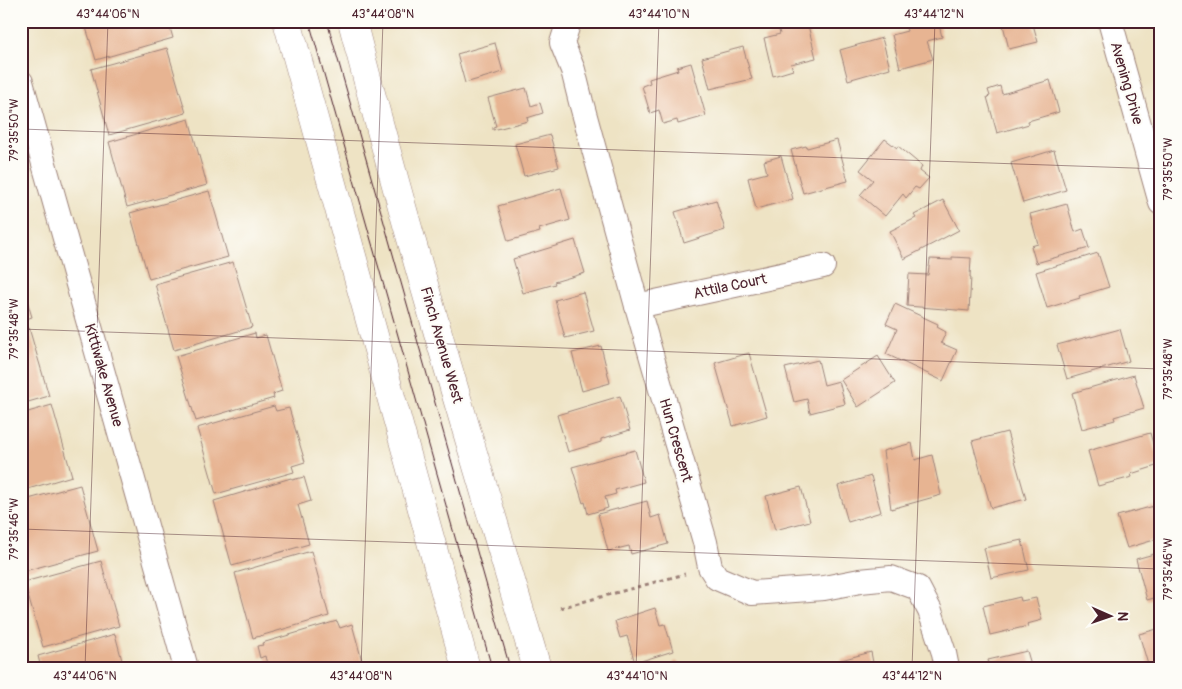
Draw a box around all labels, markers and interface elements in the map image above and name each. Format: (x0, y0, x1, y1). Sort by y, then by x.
text: 43°44'06"N (76, 7, 140, 22)
text: 43°44'08"N (352, 7, 414, 22)
text: 43°44'10"N (628, 7, 690, 22)
text: 43°44'12"N (904, 7, 964, 22)
street label: Avening Drive (1106, 40, 1148, 127)
text: 79°35'50"W (7, 98, 22, 162)
text: 79°35'50"W (1161, 137, 1176, 201)
street label: Attila Court (692, 269, 769, 304)
street label: Finch Avenue West (416, 285, 467, 406)
text: 79°35'48"W (7, 298, 22, 360)
street label: Kittiwake Avenue (80, 321, 128, 430)
text: 79°35'48"W (1161, 338, 1176, 400)
street label: Hun Crescent (654, 396, 697, 485)
text: 79°35'46"W (7, 498, 22, 560)
text: 79°35'46"W (1161, 538, 1176, 600)
north arrow (1084, 592, 1134, 642)
text: N (1114, 611, 1131, 621)
text: 43°44'06"N (53, 669, 117, 684)
text: 43°44'08"N (330, 669, 392, 684)
text: 43°44'10"N (606, 669, 668, 684)
text: 43°44'12"N (882, 669, 942, 684)

